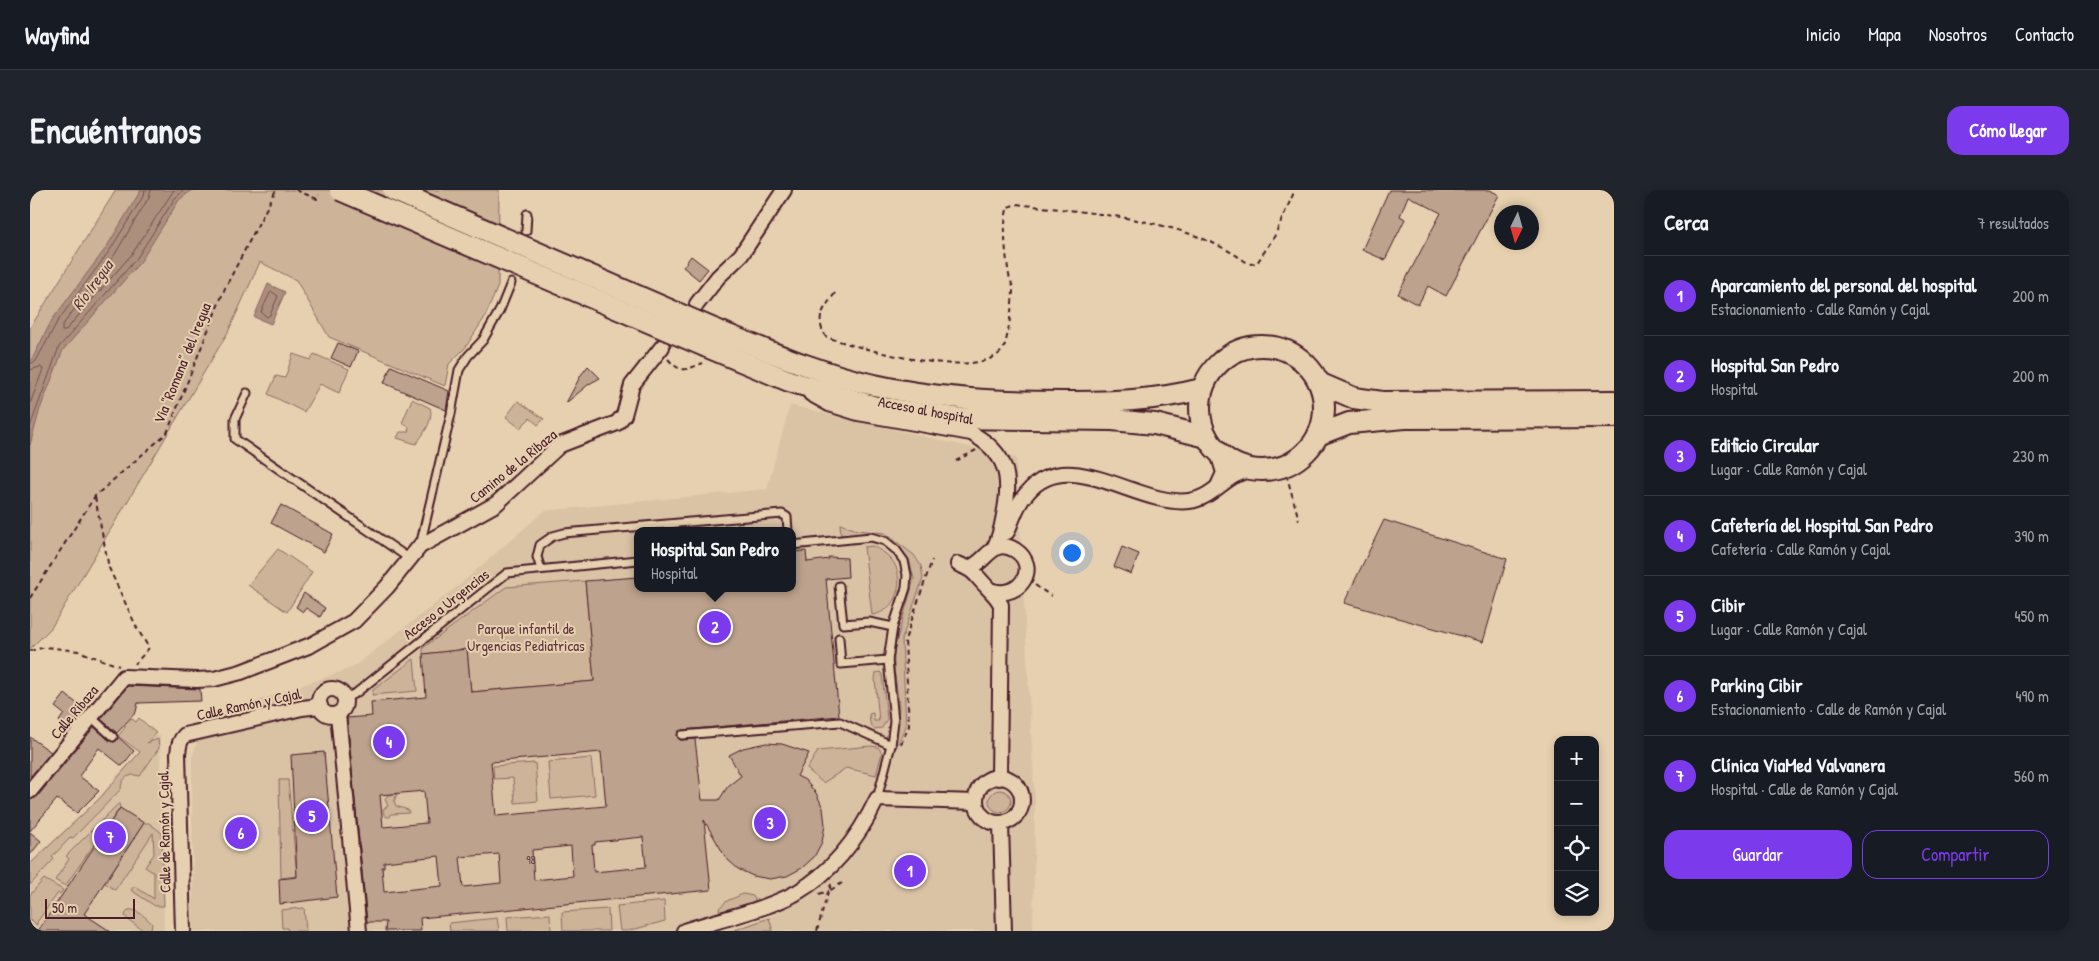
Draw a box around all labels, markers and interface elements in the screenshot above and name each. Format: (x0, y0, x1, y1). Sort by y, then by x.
text: Wayfind (25, 19, 89, 51)
text: Inicio (1806, 22, 1840, 47)
text: Mapa (1868, 22, 1901, 47)
text: Nosotros (1929, 22, 1987, 47)
text: Contacto (2015, 22, 2074, 47)
button: Cómo llegar (1947, 106, 2069, 155)
text: Encuéntranos (30, 107, 201, 154)
north arrow (1494, 205, 1539, 250)
text: Cerca (1664, 208, 1708, 237)
text: 7 resultados (1977, 212, 2049, 234)
water label: Río Iregua (66, 254, 119, 315)
text: Aparcamiento del personal del hospital (1711, 272, 1977, 298)
text: 1 (1677, 285, 1683, 307)
text: 200 m (2013, 285, 2049, 307)
text: Estacionamiento · Calle Ramón y Cajal (1711, 298, 1930, 320)
street label: Via "Romana" del Iregua (148, 299, 216, 426)
text: Hospital San Pedro (1711, 352, 1839, 378)
text: 2 (1676, 365, 1684, 387)
text: 200 m (2013, 365, 2049, 387)
text: Hospital (1711, 378, 1758, 400)
street label: Acceso al hospital (877, 390, 975, 430)
street label: Camino de la Ribaza (465, 424, 561, 508)
text: Edificio Circular (1711, 432, 1819, 458)
text: 3 (1676, 445, 1684, 467)
text: 230 m (2013, 445, 2049, 467)
text: Lugar · Calle Ramón y Cajal (1711, 458, 1867, 480)
text: Cafetería del Hospital San Pedro (1711, 512, 1933, 538)
text: 4 (1677, 525, 1683, 547)
text: 390 m (2014, 525, 2049, 547)
popup (634, 527, 796, 592)
text: Hospital San Pedro (651, 536, 779, 562)
text: Cafetería · Calle Ramón y Cajal (1711, 538, 1890, 560)
your location (1059, 540, 1085, 566)
text: Hospital (651, 562, 698, 584)
street label: Acceso a Urgencias (399, 564, 494, 644)
text: Cibir (1711, 592, 1745, 618)
text: 5 (1677, 605, 1683, 627)
text: 450 m (2015, 605, 2049, 627)
pin: 2 (699, 608, 731, 646)
park label: Parque infantil de Urgencias Pediatricas (467, 618, 585, 656)
text: Lugar · Calle Ramón y Cajal (1711, 618, 1867, 640)
text: Parking Cibir (1711, 672, 1803, 698)
street label: Calle Ribaza (45, 680, 103, 743)
street label: Calle Ramón y Cajal (195, 683, 303, 725)
text: 6 (1677, 685, 1683, 707)
text: 490 m (2015, 685, 2049, 707)
text: Estacionamiento · Calle de Ramón y Cajal (1711, 698, 1946, 720)
pin: 4 (373, 723, 405, 761)
map controls (1554, 736, 1599, 916)
button: + (1554, 736, 1599, 781)
text: Clínica ViaMed Valvanera (1711, 752, 1885, 778)
text: 7 (1676, 765, 1684, 787)
text: 560 m (2014, 765, 2049, 787)
street label: Calle de Ramón y Cajal (152, 771, 176, 893)
text: Hospital · Calle de Ramón y Cajal (1711, 778, 1898, 800)
button: − (1554, 781, 1599, 826)
pin: 5 (296, 797, 328, 835)
pin: 3 (754, 804, 786, 842)
pin: 6 (225, 814, 257, 852)
pin: 7 (94, 818, 126, 856)
button: locate (1554, 826, 1599, 871)
button: Guardar (1664, 830, 1852, 879)
button: Compartir (1862, 830, 2049, 879)
house number: 98 (526, 851, 536, 868)
pin: 1 (894, 852, 926, 890)
button: layers (1554, 871, 1599, 916)
scale bar (45, 896, 135, 919)
text: 50 m (52, 898, 77, 917)

